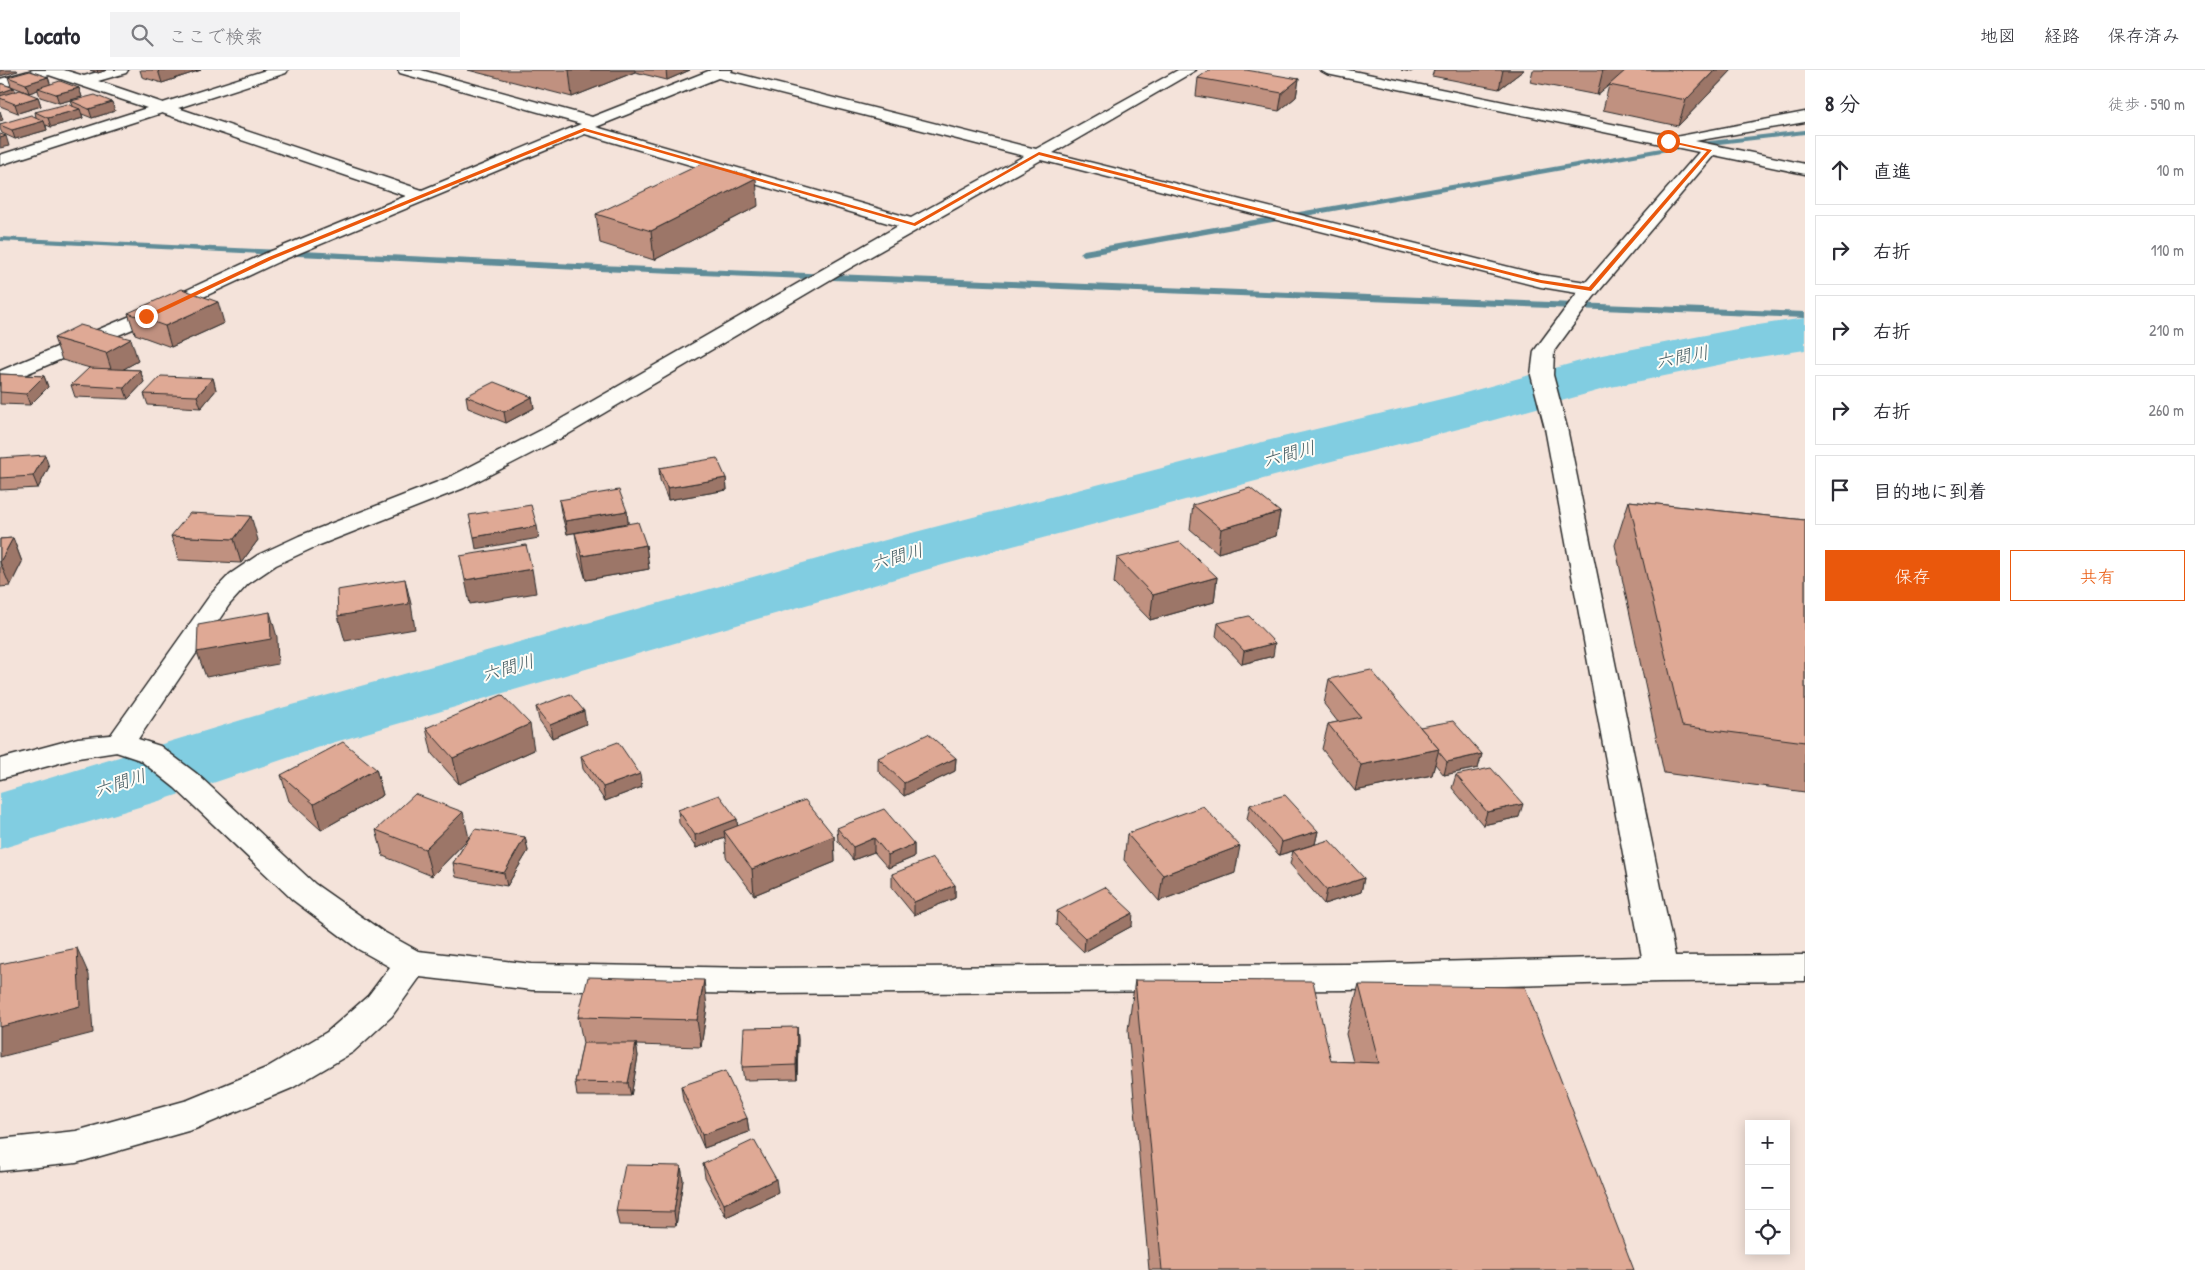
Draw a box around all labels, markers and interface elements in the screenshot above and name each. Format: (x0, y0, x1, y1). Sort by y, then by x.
search box (110, 12, 460, 57)
text: Locato (25, 19, 80, 51)
icon: search (128, 21, 156, 49)
text: ここで検索 (168, 23, 263, 49)
text: 地図 (1980, 23, 2016, 48)
text: 経路 (2044, 23, 2080, 48)
text: 保存済み (2108, 23, 2180, 48)
text: 8 分 (1825, 89, 1860, 118)
text: 徒歩 · 590 m (2108, 93, 2185, 115)
route start (1657, 130, 1680, 153)
icon: ahead (1826, 156, 1854, 184)
text: 直進 (1873, 158, 1911, 184)
text: 10 m (2156, 159, 2184, 181)
icon: right (1826, 236, 1854, 264)
text: 右折 (1873, 238, 1911, 264)
text: 110 m (2151, 239, 2184, 261)
route end (135, 305, 158, 328)
icon: right (1826, 316, 1854, 344)
text: 右折 (1873, 318, 1911, 344)
text: 210 m (2149, 319, 2184, 341)
water label: 六間川 (1653, 339, 1711, 374)
icon: right (1826, 396, 1854, 424)
text: 右折 (1873, 398, 1911, 424)
text: 260 m (2148, 399, 2184, 421)
water label: 六間川 (1260, 434, 1318, 473)
icon: arrive (1826, 476, 1854, 504)
text: 目的地に到着 (1873, 478, 1987, 504)
water label: 六間川 (867, 537, 926, 576)
button: 保存 (1825, 550, 2000, 601)
button: 共有 (2010, 550, 2185, 601)
water label: 六間川 (478, 648, 537, 687)
water label: 六間川 (90, 763, 149, 802)
map controls (1745, 1120, 1790, 1255)
button: + (1745, 1120, 1790, 1165)
button: − (1745, 1165, 1790, 1210)
button: locate (1745, 1210, 1790, 1255)

